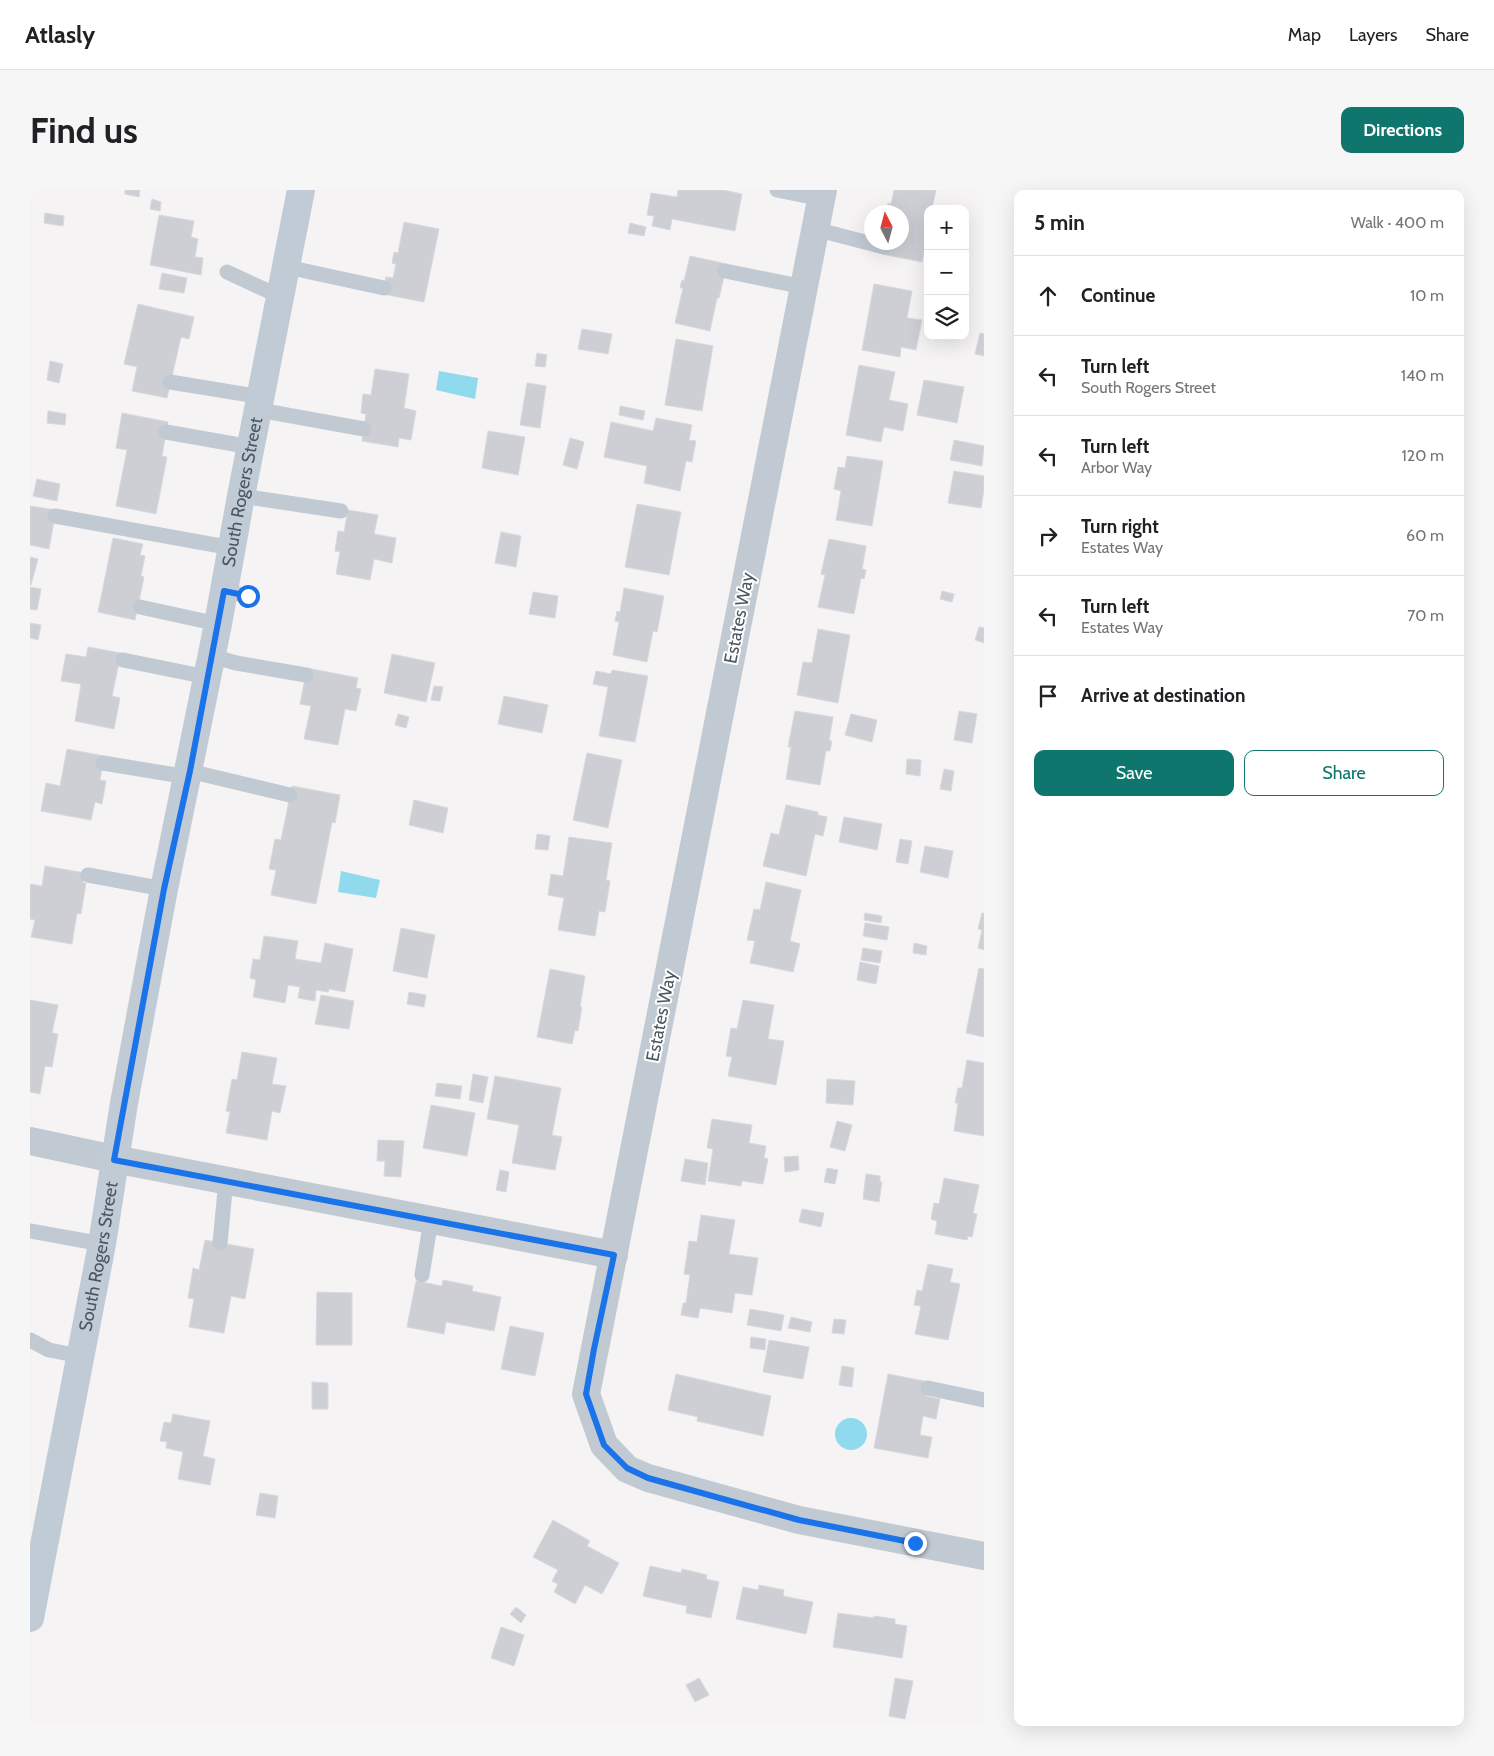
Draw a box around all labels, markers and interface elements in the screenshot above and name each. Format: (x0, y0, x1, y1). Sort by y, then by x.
text: Atlasly (25, 20, 95, 49)
text: Map (1288, 24, 1321, 46)
text: Layers (1349, 24, 1398, 46)
text: Share (1426, 24, 1469, 46)
button: Directions (1341, 107, 1464, 153)
text: Find us (30, 109, 138, 152)
north arrow (864, 205, 909, 250)
map controls (924, 205, 969, 340)
button: + (924, 205, 969, 250)
text: 5 min (1034, 210, 1085, 235)
text: Walk · 400 m (1351, 213, 1444, 232)
button: − (924, 250, 969, 295)
icon: ahead (1034, 282, 1062, 310)
text: Continue (1081, 284, 1155, 307)
text: 10 m (1410, 286, 1444, 305)
button: layers (924, 295, 969, 340)
text: Turn left (1081, 355, 1149, 378)
icon: left (1034, 362, 1062, 390)
text: 140 m (1401, 366, 1444, 385)
text: South Rogers Street (1081, 378, 1216, 397)
street label: South Rogers Street (217, 415, 267, 569)
text: Turn left (1081, 435, 1149, 458)
icon: left (1034, 442, 1062, 470)
text: 120 m (1402, 446, 1444, 465)
text: Arbor Way (1081, 458, 1152, 477)
text: Turn right (1081, 515, 1159, 538)
icon: right (1034, 522, 1062, 550)
text: 60 m (1406, 526, 1444, 545)
text: Estates Way (1081, 538, 1163, 557)
street label: Estates Way (719, 571, 759, 665)
route start (237, 585, 260, 608)
text: Turn left (1081, 595, 1149, 618)
icon: left (1034, 602, 1062, 630)
text: 70 m (1407, 606, 1444, 625)
text: Estates Way (1081, 618, 1163, 637)
icon: arrive (1034, 682, 1062, 710)
text: Arrive at destination (1081, 684, 1245, 707)
button: Save (1034, 750, 1234, 796)
button: Share (1244, 750, 1444, 796)
street label: Estates Way (641, 969, 681, 1063)
street label: South Rogers Street (74, 1180, 123, 1333)
route end (904, 1532, 927, 1555)

